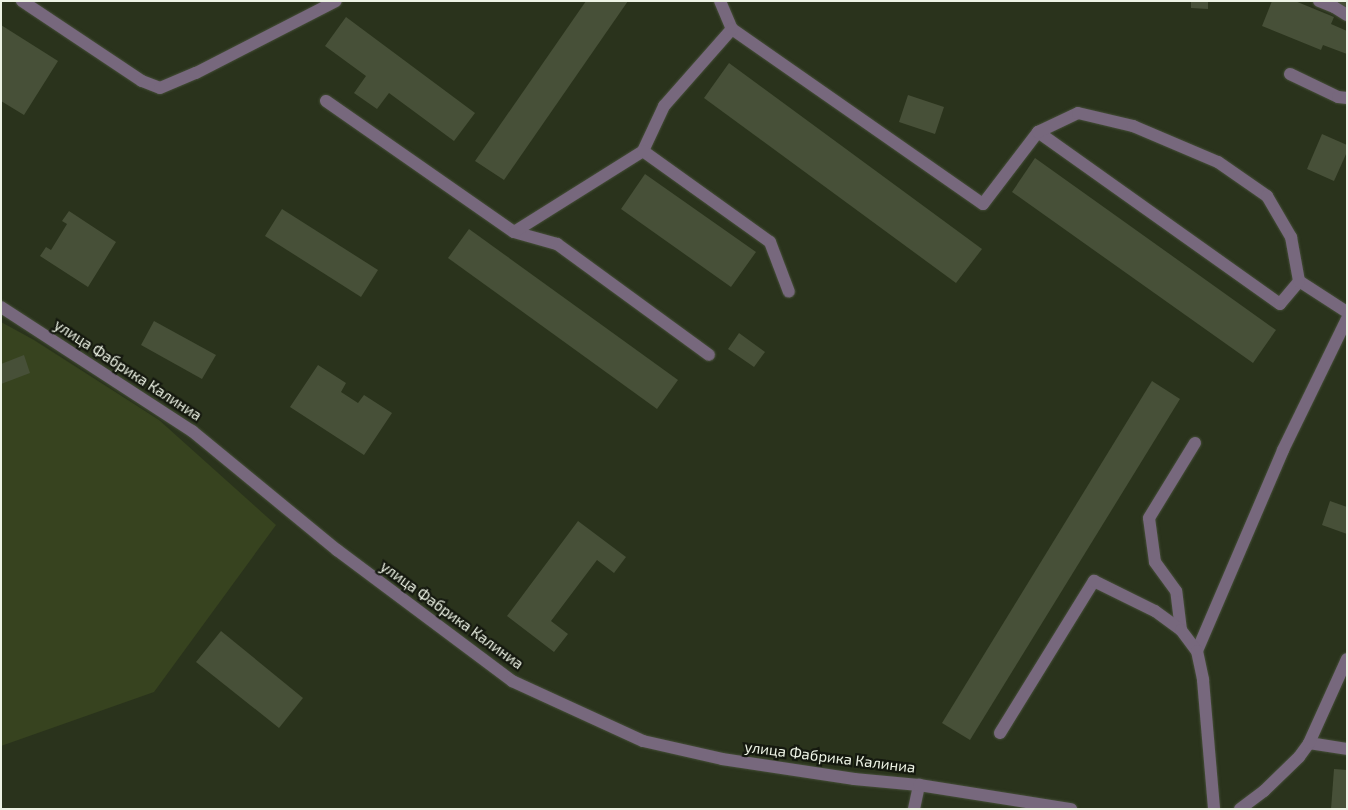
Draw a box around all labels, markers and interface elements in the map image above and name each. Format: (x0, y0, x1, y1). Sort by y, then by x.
street label: улица Фабрика Калиниа (51, 316, 205, 424)
street label: улица Фабрика Калиниа (377, 557, 527, 673)
street label: улица Фабрика Калиниа (744, 738, 916, 776)

